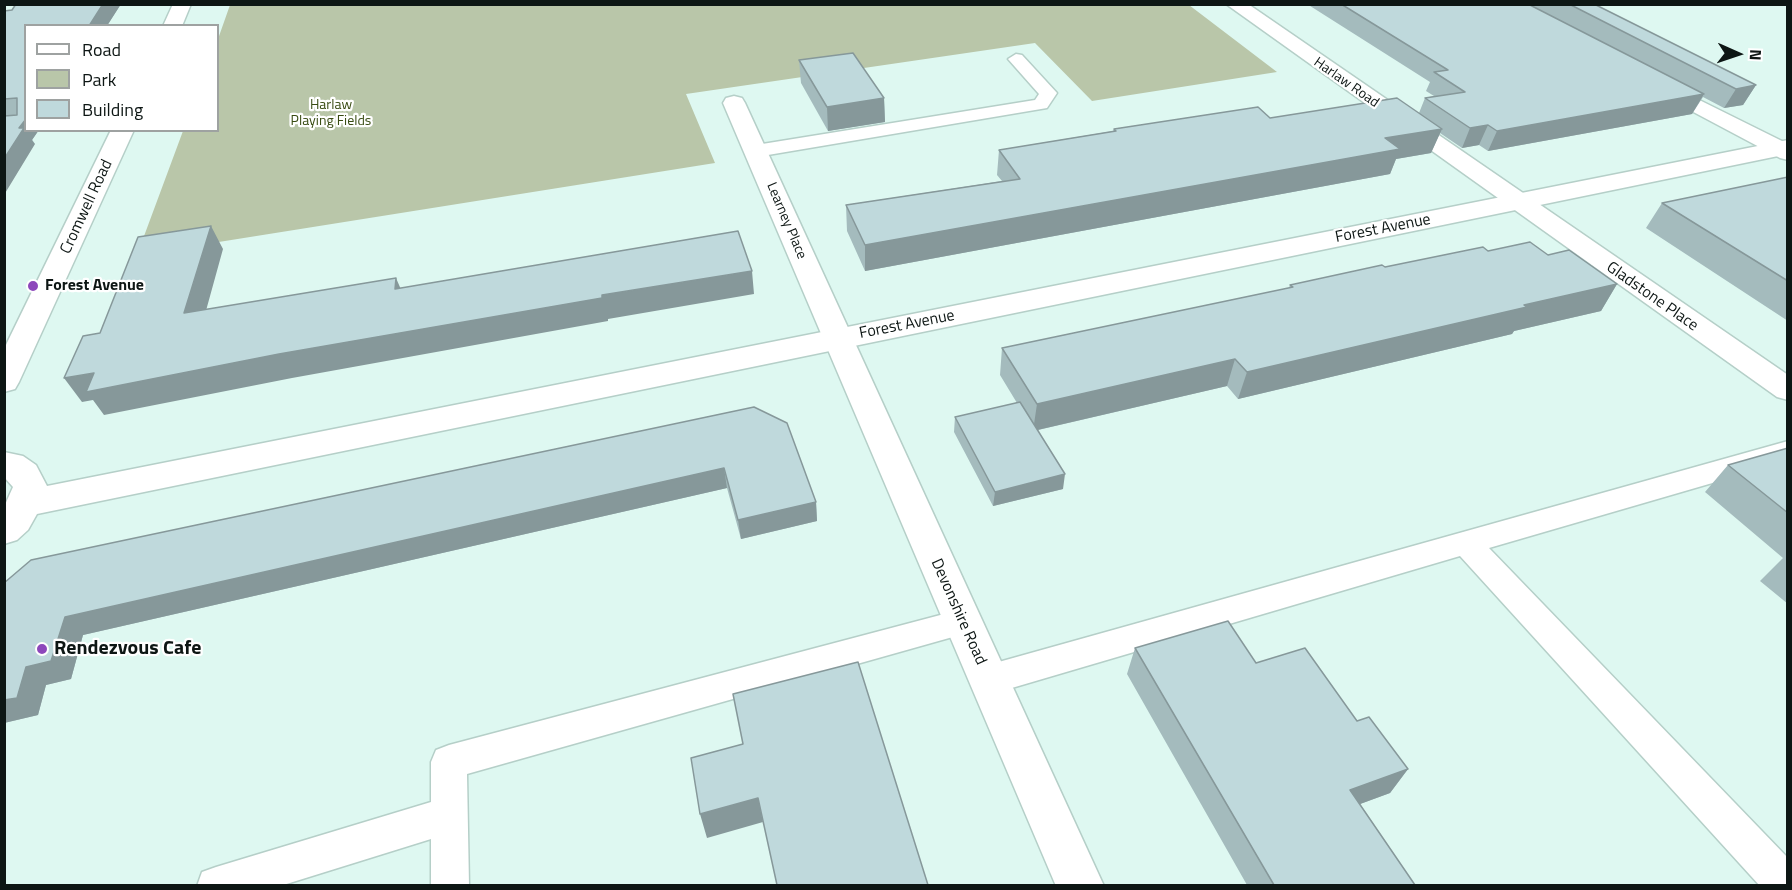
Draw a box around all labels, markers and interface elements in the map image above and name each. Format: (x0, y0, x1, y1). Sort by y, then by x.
legend (24, 24, 219, 132)
north arrow (1708, 24, 1768, 84)
text: Road (82, 36, 121, 63)
text: N (1744, 49, 1768, 61)
street label: Harlaw Road (1310, 54, 1382, 112)
text: Park (82, 66, 116, 93)
text: Building (82, 96, 143, 123)
park label: Harlaw Playing Fields (291, 98, 371, 130)
street label: Cromwell Road (57, 157, 117, 257)
street label: Learney Place (762, 180, 810, 262)
street label: Forest Avenue (1334, 210, 1432, 248)
street label: Gladstone Place (1602, 258, 1702, 336)
place label: Forest Avenue (45, 276, 144, 296)
marker: Forest Avenue (26, 279, 40, 293)
street label: Forest Avenue (858, 306, 956, 344)
street label: Devonshire Road (926, 556, 990, 668)
place label: Rendezvous Cafe (54, 637, 201, 661)
marker: Rendezvous Cafe (35, 642, 49, 656)

